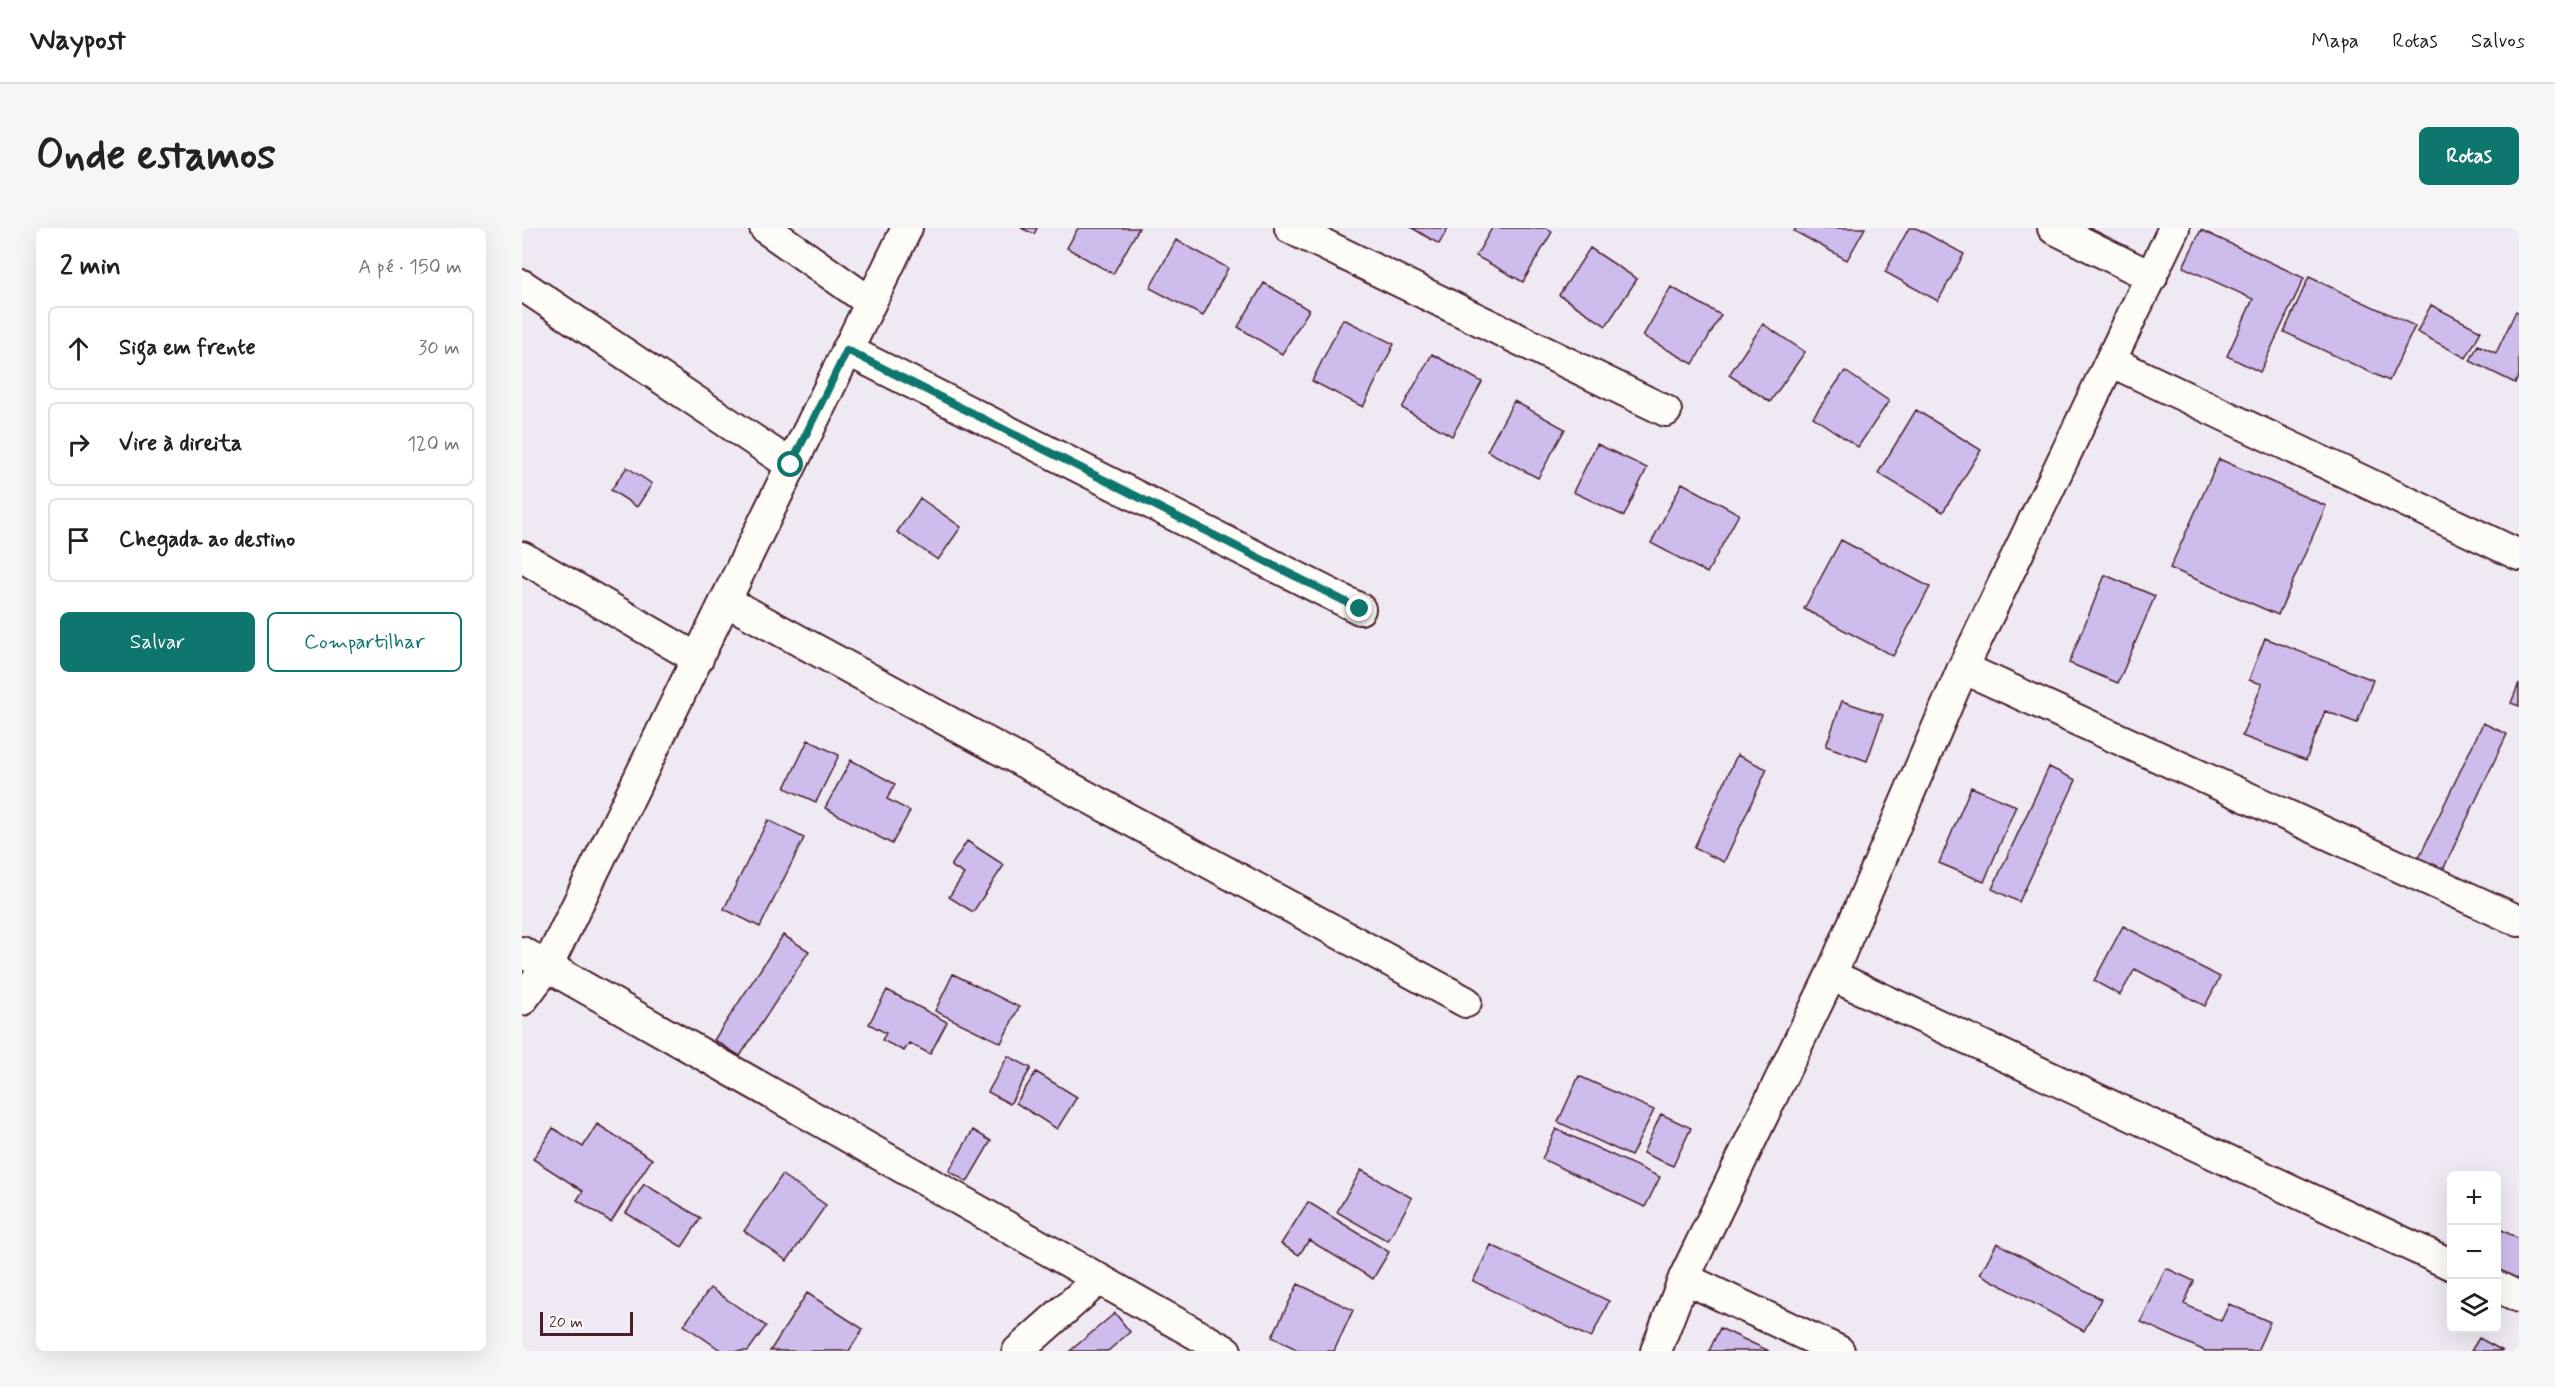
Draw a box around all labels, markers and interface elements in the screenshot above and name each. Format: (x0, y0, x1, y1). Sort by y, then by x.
text: Waypost (30, 23, 126, 60)
text: Mapa (2311, 27, 2359, 55)
text: Rotas (2392, 27, 2438, 55)
text: Salvos (2471, 27, 2525, 55)
button: Rotas (2419, 127, 2519, 185)
text: Onde estamos (36, 129, 276, 184)
text: 2 min (60, 250, 121, 284)
text: A pé · 150 m (358, 254, 462, 281)
icon: ahead (62, 332, 95, 365)
text: Siga em frente (119, 334, 256, 362)
text: 30 m (418, 335, 460, 362)
icon: right (62, 428, 95, 461)
text: Vire à direita (119, 430, 242, 458)
text: 120 m (407, 431, 460, 458)
route start (777, 451, 803, 477)
icon: arrive (62, 524, 95, 557)
text: Chegada ao destino (119, 526, 295, 554)
route end (1346, 595, 1372, 621)
button: Salvar (60, 612, 255, 672)
button: Compartilhar (267, 612, 462, 672)
map controls (2447, 1171, 2501, 1333)
button: + (2447, 1171, 2501, 1225)
button: − (2447, 1225, 2501, 1279)
button: layers (2447, 1279, 2501, 1333)
scale bar (540, 1309, 633, 1336)
text: 20 m (549, 1312, 583, 1333)

